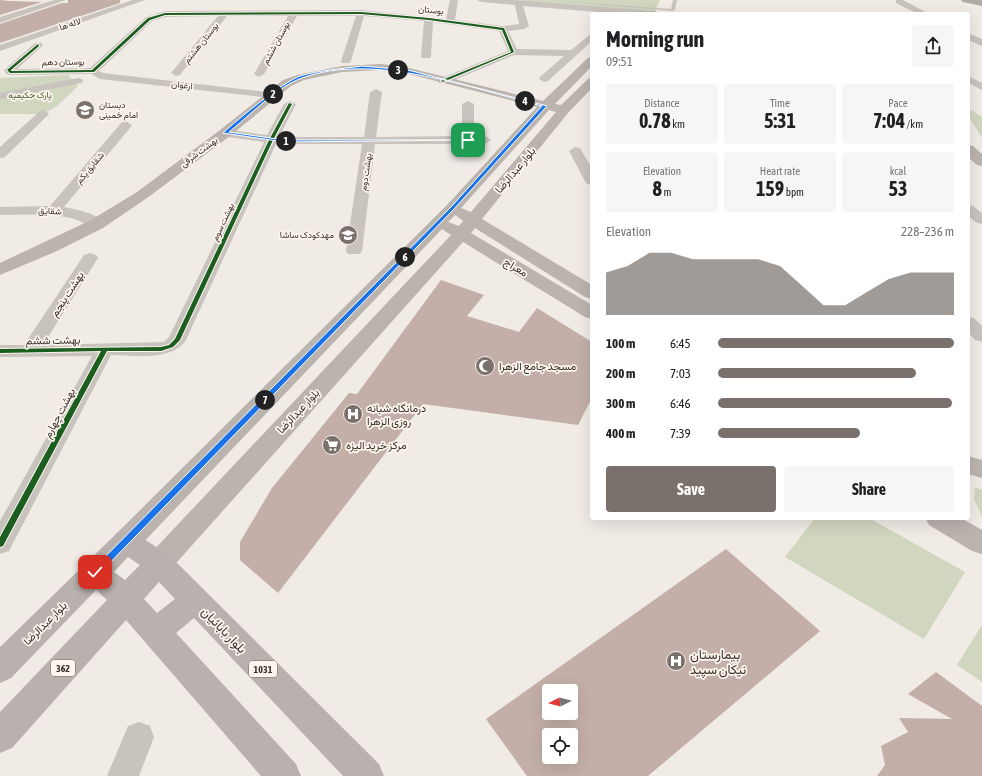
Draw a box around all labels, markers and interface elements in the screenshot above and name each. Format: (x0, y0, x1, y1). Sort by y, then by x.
street label: بوستان (418, 4, 445, 17)
street label: لاله ها (58, 16, 82, 32)
street label: بوستان هشتم (181, 20, 222, 66)
street label: بوستان ششم (260, 20, 293, 67)
button: share (912, 25, 954, 67)
text: Morning run (606, 26, 704, 52)
text: 09:51 (606, 54, 633, 69)
street label: بوستان دهم (41, 57, 85, 68)
pin: 3 (388, 60, 408, 80)
text: 3 (395, 64, 401, 76)
street label: ارغوان (171, 79, 193, 92)
pin: 2 (263, 84, 283, 104)
text: 2 (270, 88, 276, 100)
park label: پارک حکیمیه (8, 90, 52, 101)
pin: 4 (515, 91, 535, 111)
text: 4 (522, 95, 528, 107)
text: Distance (644, 97, 680, 109)
text: Time (770, 97, 790, 109)
text: Pace (888, 97, 908, 109)
school or university icon: دبستان امام خمینی (74, 99, 96, 121)
place label: دبستان امام خمینی (99, 100, 138, 121)
text: 0.78 (639, 109, 671, 132)
text: 5:31 (764, 109, 796, 132)
text: 7:04 (873, 109, 905, 132)
text: km (671, 118, 685, 130)
text: /km (905, 118, 923, 130)
pin (451, 123, 485, 157)
icon: arrive (457, 129, 479, 151)
pin: 1 (276, 131, 296, 151)
street label: بهشت شرقی (178, 134, 221, 170)
text: 1 (283, 135, 289, 147)
street label: بلوار عبدالرضا (492, 145, 538, 196)
street label: شقایق یکم (74, 150, 107, 186)
street label: بهشت دوم (358, 152, 375, 192)
text: Elevation (643, 165, 681, 177)
text: Heart rate (760, 165, 800, 177)
text: kcal (890, 165, 906, 177)
text: 8 (653, 177, 662, 200)
text: 159 (756, 177, 784, 200)
text: 53 (889, 177, 907, 200)
text: m (662, 186, 671, 198)
text: bpm (784, 186, 804, 198)
street label: بهشت سوم (210, 201, 237, 243)
street label: شقایق (38, 205, 62, 217)
school or university icon: مهدکودک ساشا (337, 224, 359, 246)
text: Elevation (606, 224, 651, 239)
text: 228–236 m (901, 224, 954, 239)
place label: مهدکودک ساشا (280, 230, 334, 241)
pin: 6 (395, 247, 415, 267)
text: 6 (402, 251, 408, 263)
street label: معراج (501, 255, 530, 281)
street label: بهشت پنجم (48, 269, 88, 320)
street label: بهشت ششم (26, 334, 80, 348)
text: 100 m (606, 336, 635, 351)
text: 6:45 (670, 336, 691, 351)
mosque icon: مسجد جامع الزهرا (474, 355, 496, 377)
place label: مسجد جامع الزهرا (499, 360, 576, 374)
text: 200 m (606, 366, 635, 381)
text: 7:03 (670, 366, 691, 381)
street label: بهشت چهارم (41, 386, 79, 441)
street label: بلوار عبدالرضا (274, 386, 322, 436)
pin: 7 (255, 390, 275, 410)
text: 7 (262, 394, 268, 406)
text: 300 m (606, 396, 635, 411)
text: 6:46 (670, 396, 691, 411)
place label: درمانگاه شبانه روزی الزهرا (367, 402, 426, 428)
hospital icon: درمانگاه شبانه روزی الزهرا (342, 403, 364, 425)
text: 400 m (606, 426, 635, 441)
text: 7:39 (670, 426, 691, 441)
supermarket icon: مرکز خرید الیزه (321, 434, 343, 456)
place label: مرکز خرید الیزه (346, 439, 407, 452)
button: Save (606, 466, 776, 512)
button: Share (784, 466, 954, 512)
pin (78, 555, 112, 589)
icon: check (84, 561, 106, 583)
street label: بلوار عبدالرضا (21, 599, 70, 648)
street label: بلوار بابائیان (198, 604, 250, 657)
place label: بیمارستان نیکان سپید (690, 647, 746, 679)
hospital icon: بیمارستان نیکان سپید (665, 650, 687, 672)
road number: 362 (51, 660, 75, 676)
road number: 1031 (249, 661, 277, 677)
north arrow (542, 684, 578, 720)
map controls (542, 684, 578, 764)
button: locate (542, 728, 578, 764)

